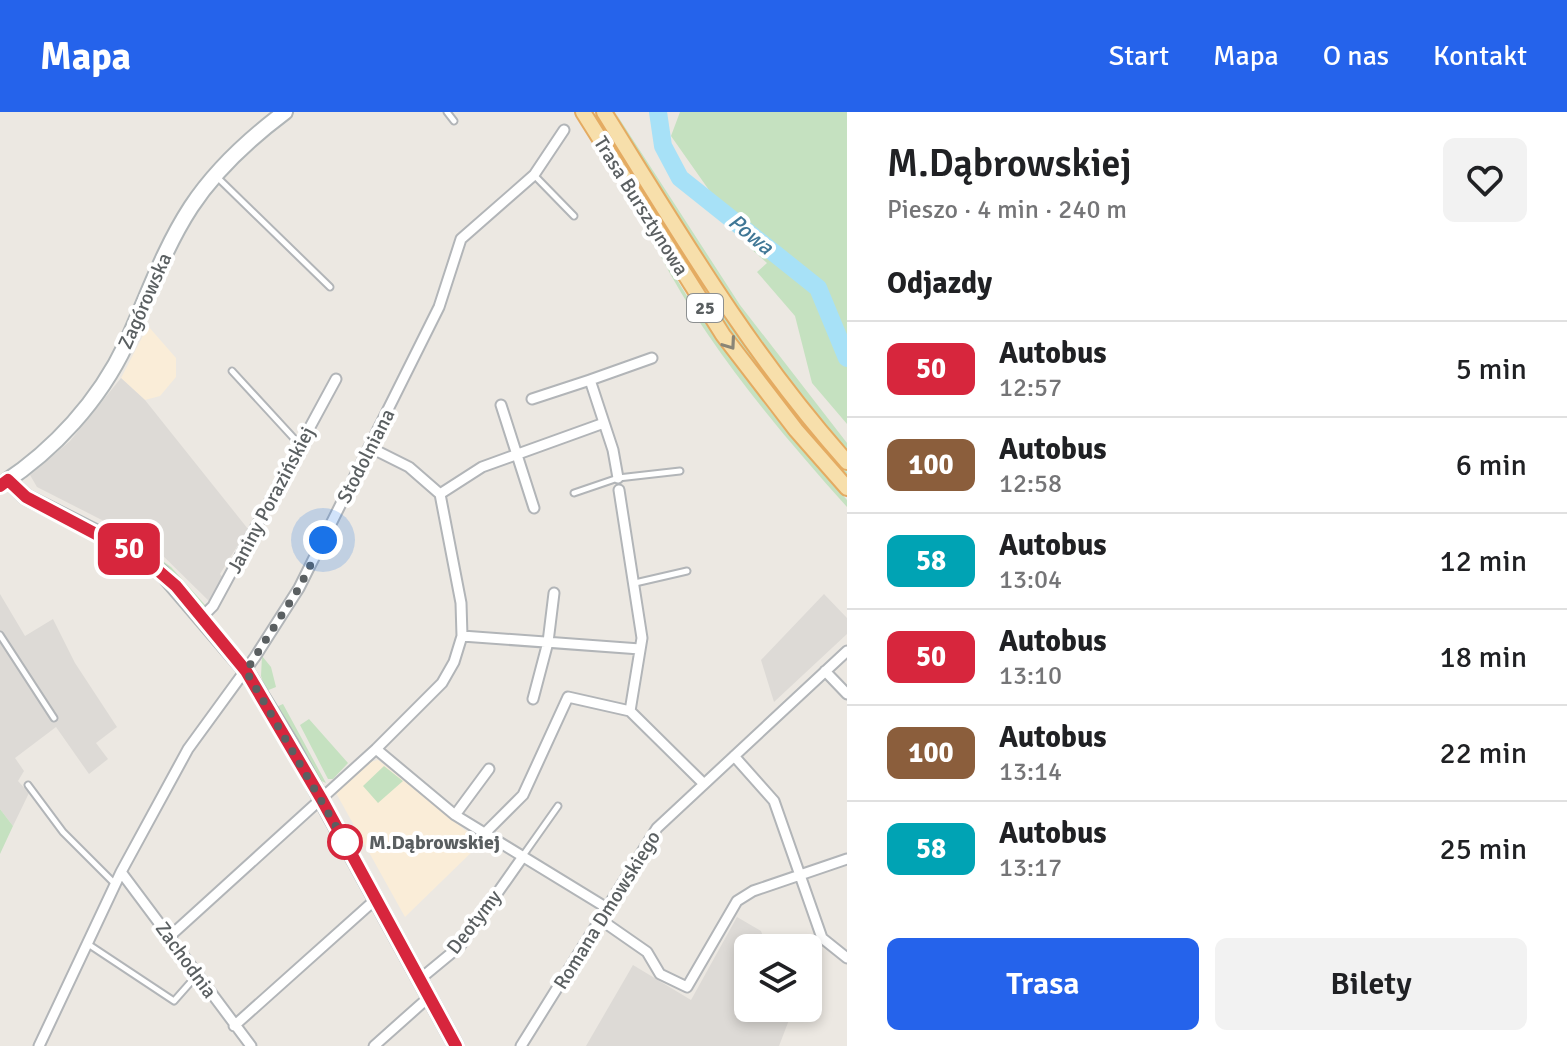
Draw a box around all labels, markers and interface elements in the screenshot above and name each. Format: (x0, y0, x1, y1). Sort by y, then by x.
text: Mapa (40, 33, 131, 80)
text: Start (1109, 39, 1169, 73)
text: Mapa (1213, 39, 1279, 73)
text: O nas (1323, 39, 1389, 73)
text: Kontakt (1433, 39, 1527, 73)
street label: Trasa Bursztynowa (588, 132, 694, 280)
button: heart (1443, 138, 1527, 222)
text: M.Dąbrowskiej (887, 140, 1132, 187)
text: Pieszo · 4 min · 240 m (887, 194, 1127, 226)
water label: Powa (723, 208, 780, 261)
street label: Zagórowska (113, 249, 177, 353)
text: Odjazdy (887, 265, 992, 302)
road number: 25 (687, 294, 723, 322)
one-way arrow (720, 335, 734, 349)
text: Autobus (999, 335, 1107, 372)
text: 5 min (1456, 351, 1527, 388)
text: 50 (916, 352, 946, 386)
text: 12:57 (999, 372, 1062, 404)
street label: Stodolniana (332, 405, 400, 507)
street label: Janiny Porazińskiej (222, 422, 320, 578)
text: Autobus (999, 431, 1107, 468)
text: 6 min (1456, 447, 1527, 484)
text: 100 (908, 448, 954, 482)
text: 12:58 (999, 468, 1062, 500)
your location (303, 520, 343, 560)
line badge: 50 (93, 523, 165, 575)
text: Autobus (999, 527, 1107, 564)
text: 50 (114, 532, 144, 566)
text: 12 min (1440, 543, 1527, 580)
text: 58 (916, 544, 946, 578)
text: 13:04 (999, 564, 1062, 596)
text: Autobus (999, 623, 1107, 660)
text: 18 min (1440, 639, 1527, 676)
text: 50 (916, 640, 946, 674)
text: 13:10 (999, 660, 1062, 692)
text: Autobus (999, 719, 1107, 756)
text: 22 min (1440, 735, 1527, 772)
text: 100 (908, 736, 954, 770)
text: 13:14 (999, 756, 1062, 788)
text: Autobus (999, 815, 1107, 852)
marker: M.Dąbrowskiej (328, 825, 362, 859)
street label: Romana Dmowskiego (548, 826, 666, 994)
place label: M.Dąbrowskiej (369, 830, 500, 855)
text: 25 min (1440, 831, 1527, 868)
text: 58 (916, 832, 946, 866)
text: 13:17 (999, 852, 1062, 884)
street label: Deotymy (441, 884, 507, 959)
street label: Zachodnia (150, 917, 222, 1003)
map controls (734, 934, 822, 1022)
button: layers (734, 934, 822, 1022)
button: Trasa (887, 938, 1199, 1030)
button: Bilety (1215, 938, 1527, 1030)

